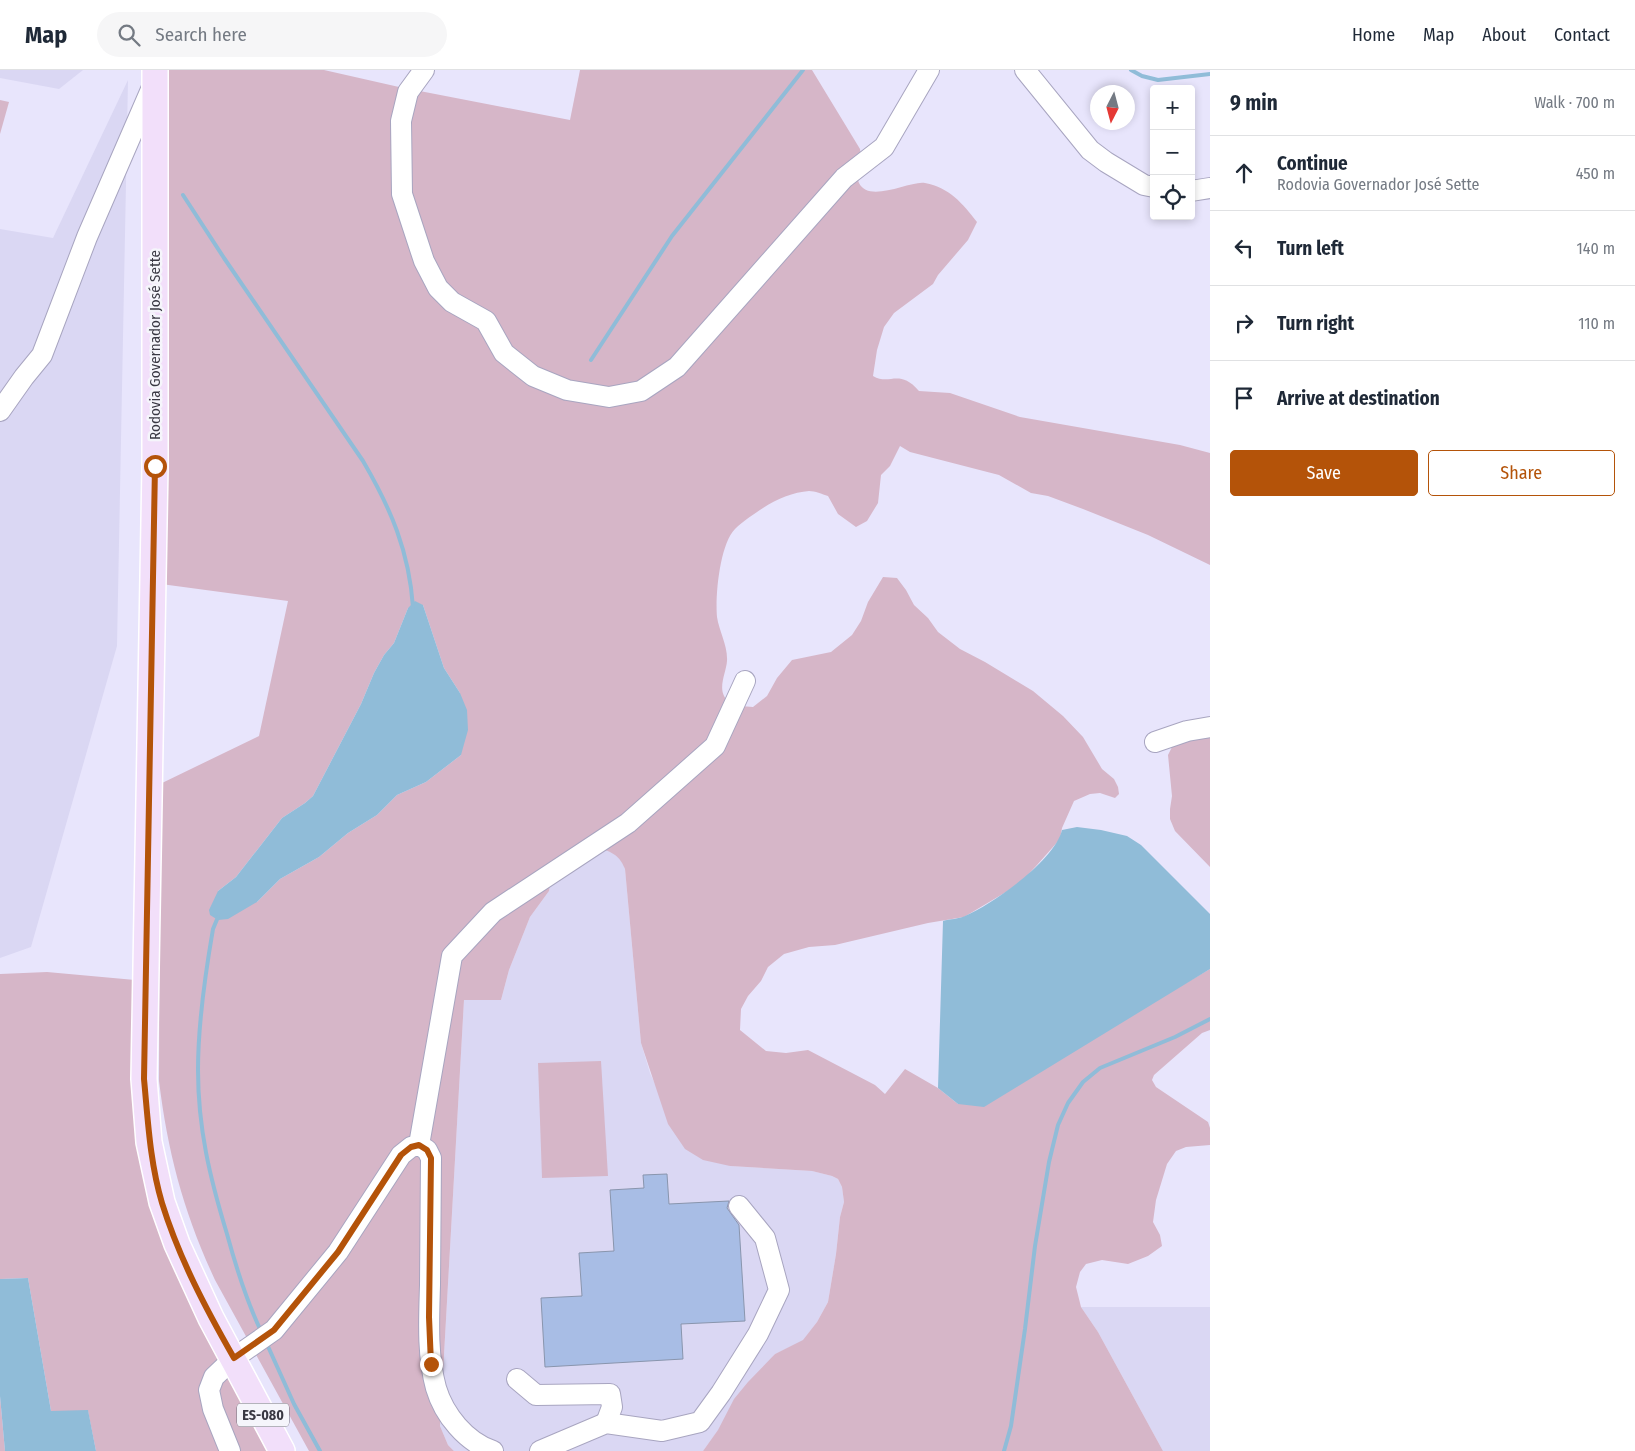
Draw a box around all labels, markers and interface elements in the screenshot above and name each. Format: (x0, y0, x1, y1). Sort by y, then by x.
search box (97, 12, 447, 57)
text: Map (25, 21, 67, 49)
icon: search (115, 21, 143, 49)
text: Search here (155, 23, 247, 46)
text: Home (1352, 24, 1395, 46)
text: Map (1423, 24, 1454, 46)
text: About (1482, 24, 1526, 46)
text: Contact (1554, 24, 1610, 46)
north arrow (1090, 85, 1135, 130)
map controls (1150, 85, 1195, 220)
button: + (1150, 85, 1195, 130)
text: 9 min (1230, 90, 1278, 116)
text: Walk · 700 m (1534, 93, 1615, 112)
button: − (1150, 130, 1195, 175)
text: Continue (1277, 152, 1348, 175)
icon: ahead (1230, 159, 1258, 187)
text: 450 m (1576, 164, 1615, 183)
button: locate (1150, 175, 1195, 220)
text: Rodovia Governador José Sette (1277, 175, 1480, 194)
icon: left (1230, 234, 1258, 262)
text: Turn left (1277, 237, 1344, 260)
text: 140 m (1577, 239, 1615, 258)
street label: Rodovia Governador José Sette (146, 250, 164, 440)
icon: right (1230, 309, 1258, 337)
text: Turn right (1277, 312, 1354, 335)
text: 110 m (1578, 314, 1615, 333)
icon: arrive (1230, 384, 1258, 412)
text: Arrive at destination (1277, 387, 1440, 410)
button: Save (1230, 450, 1418, 496)
button: Share (1428, 450, 1615, 496)
route start (144, 455, 167, 478)
route end (420, 1353, 443, 1376)
road number: ES-080 (237, 1404, 289, 1426)

